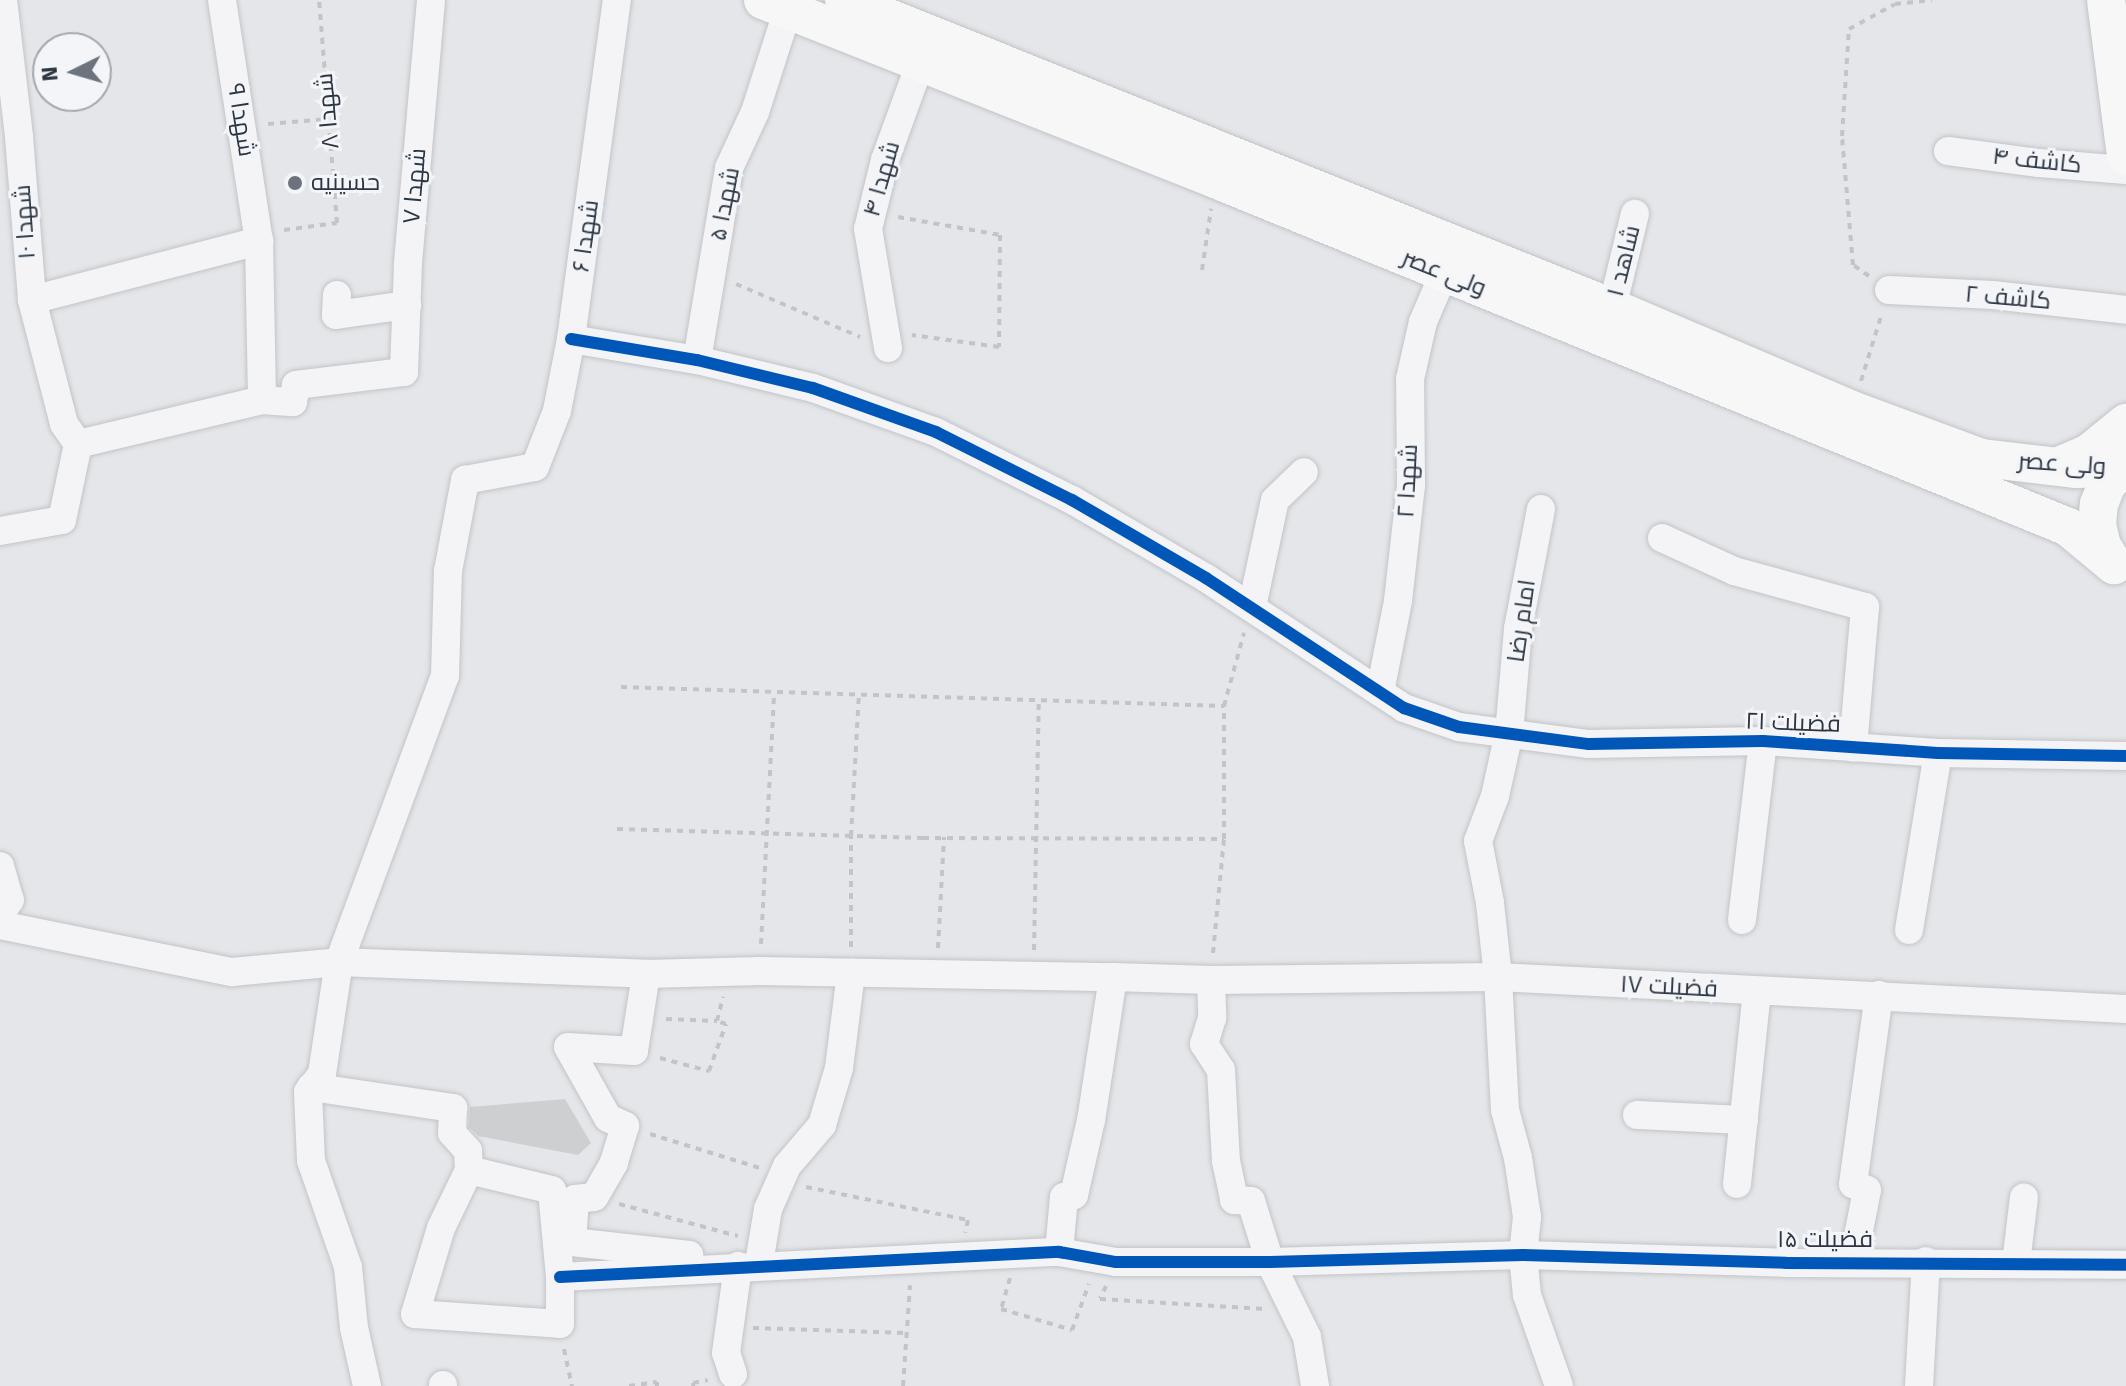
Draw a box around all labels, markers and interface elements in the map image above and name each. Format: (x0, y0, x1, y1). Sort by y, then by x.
north arrow (32, 32, 112, 112)
text: N (36, 66, 64, 82)
street label: شهدا ۸ (310, 72, 346, 150)
street label: شهدا ۹ (221, 81, 261, 159)
street label: شهدا ۴ (858, 138, 906, 220)
street label: کاشف ۴ (1991, 142, 2083, 180)
street label: شهدا ۷ (397, 147, 433, 225)
street label: شهدا ۵ (704, 165, 746, 243)
place label: حسینیه (311, 169, 380, 197)
marker: حسینیه (286, 174, 304, 192)
street label: شهدا ۱۰ (8, 184, 42, 260)
street label: شهدا ۶ (567, 198, 605, 274)
street label: شاهد ۱ (1601, 222, 1647, 300)
street label: ولی عصر (1398, 243, 1490, 303)
street label: کاشف ۲ (1964, 280, 2052, 316)
street label: شهدا ۲ (1392, 443, 1424, 519)
street label: ولی عصر (2017, 447, 2107, 481)
street label: امام رضا (1502, 578, 1542, 664)
street label: فضیلت ۲۱ (1745, 707, 1841, 739)
street label: فضیلت ۱۷ (1619, 970, 1719, 1004)
street label: فضیلت ۱۵ (1777, 1226, 1873, 1254)

